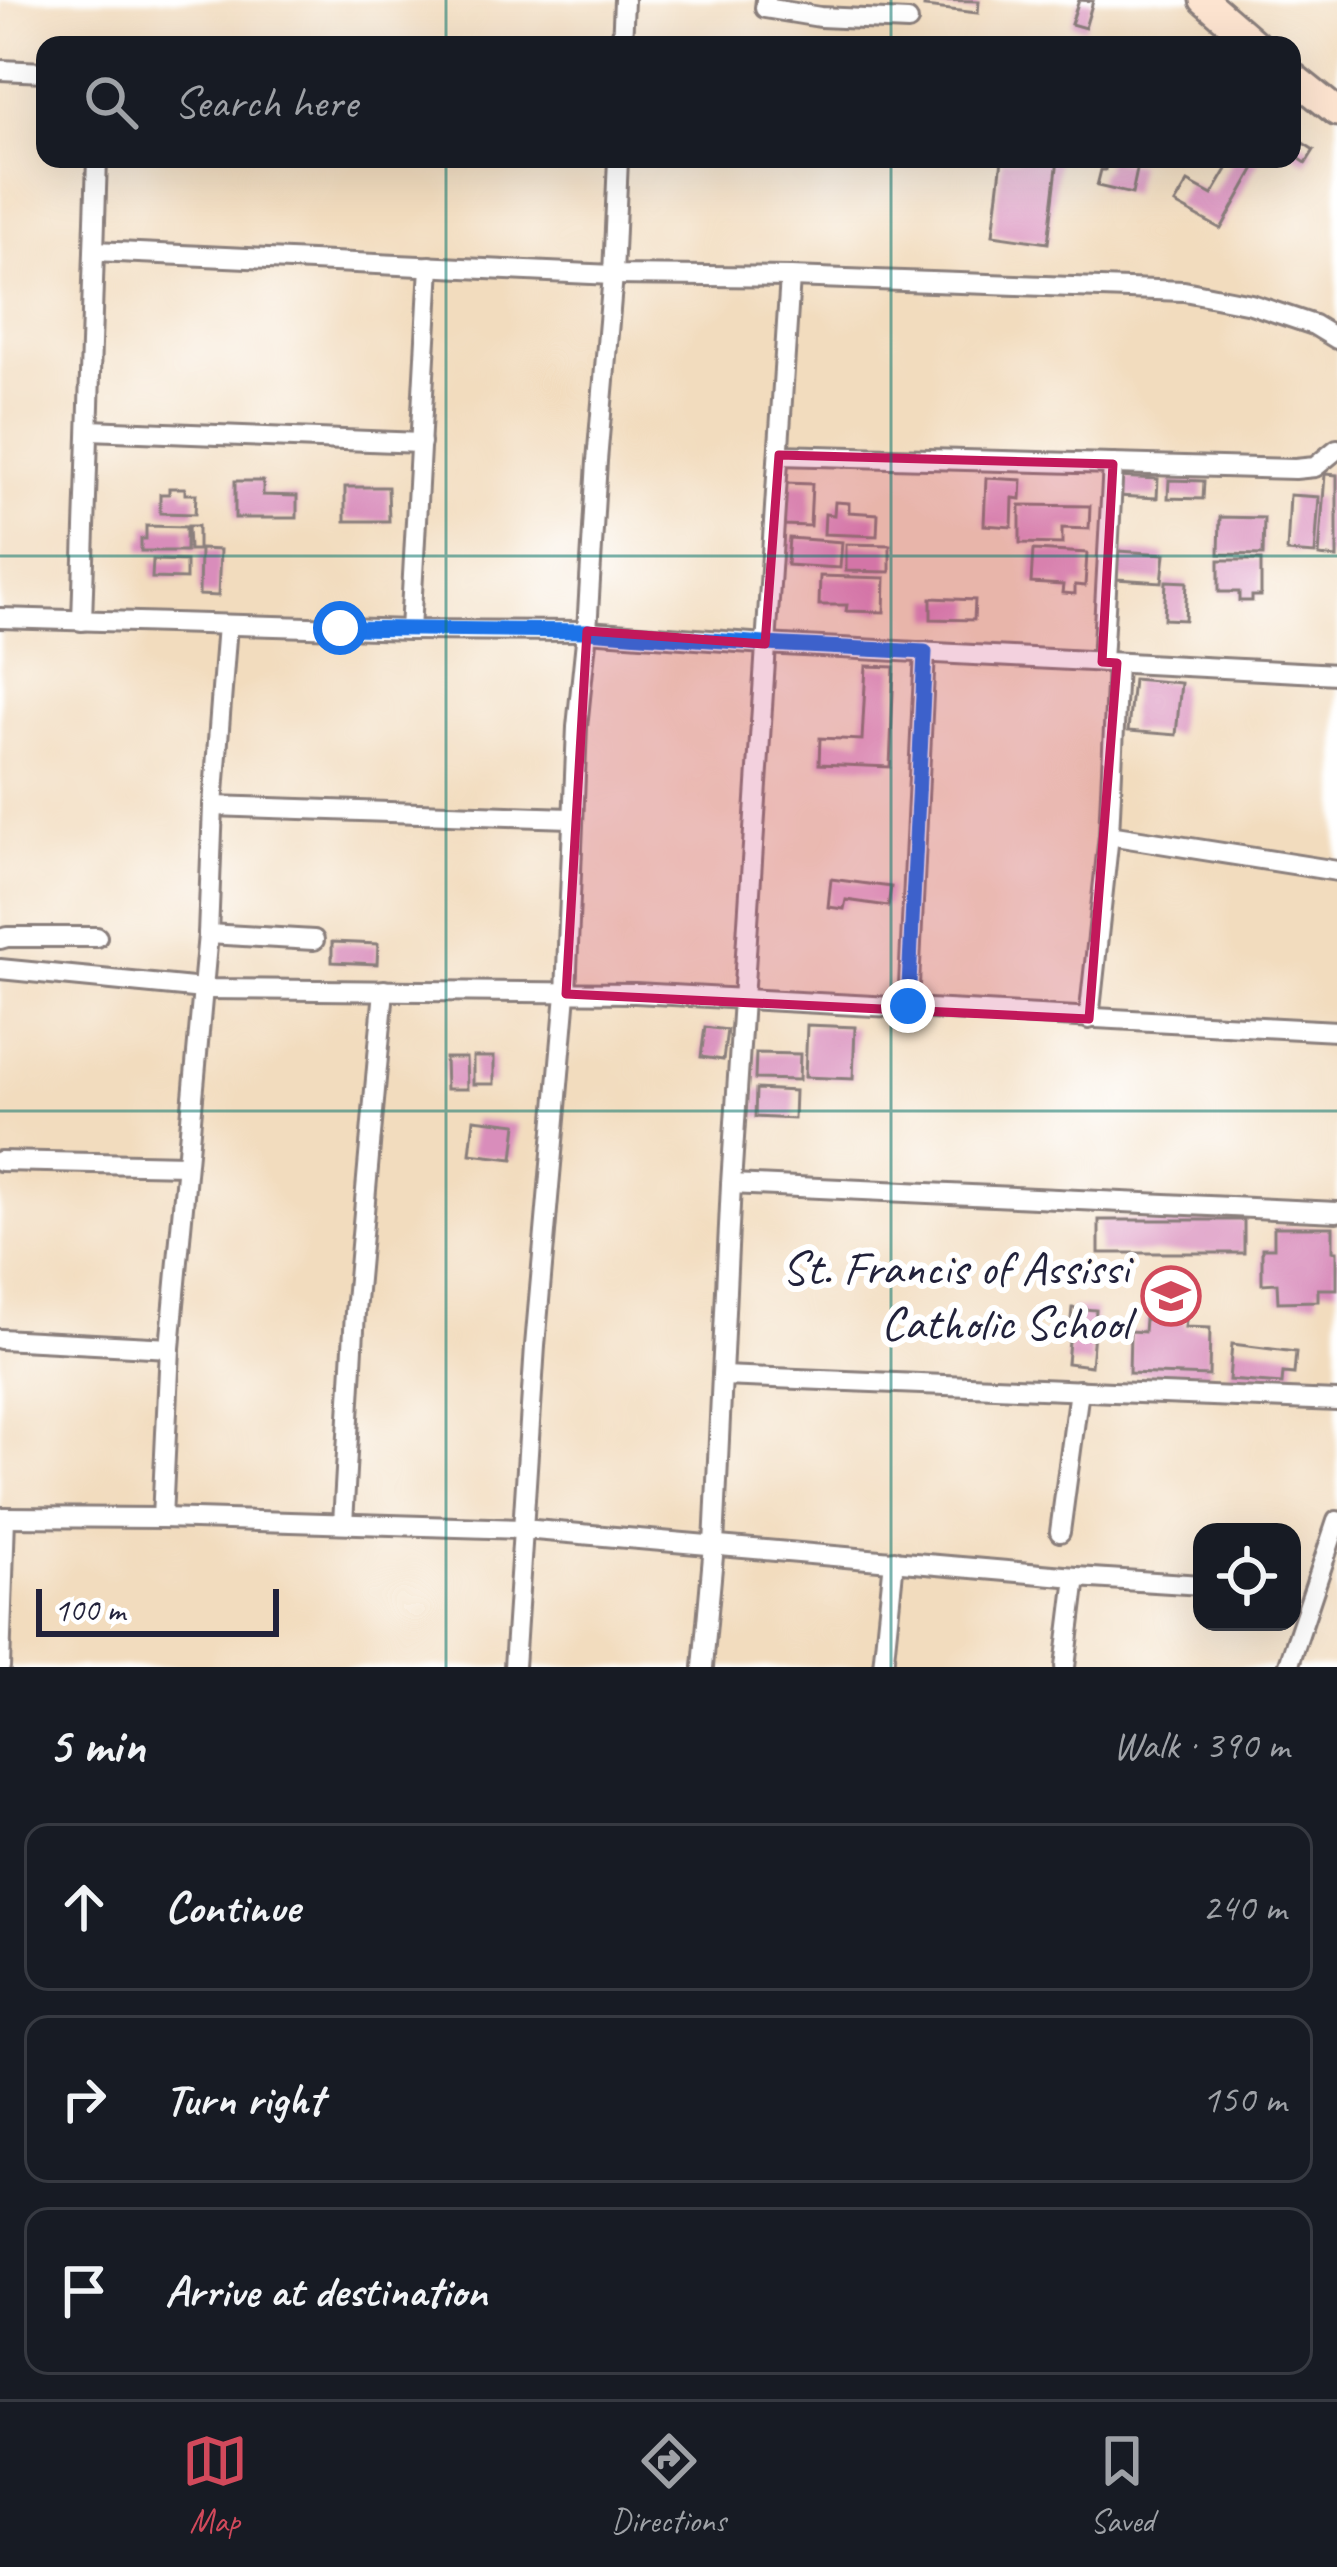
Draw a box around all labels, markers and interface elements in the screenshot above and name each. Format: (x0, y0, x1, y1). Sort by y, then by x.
search box (36, 36, 1301, 168)
icon: search (78, 69, 144, 135)
text: Search here (174, 74, 357, 131)
route start (313, 601, 367, 655)
route end (881, 979, 935, 1033)
place label: St. Francis of Assissi Catholic School (782, 1238, 1137, 1353)
school or university icon: St. Francis of Assissi Catholic School (1140, 1265, 1202, 1327)
map controls (1193, 1523, 1301, 1631)
button: locate (1193, 1523, 1301, 1631)
scale bar (36, 1583, 279, 1636)
text: 100 m (54, 1589, 125, 1631)
text: 5 min (48, 1713, 145, 1777)
text: Walk · 390 m (1113, 1721, 1289, 1770)
icon: ahead (51, 1874, 117, 1940)
text: Continue (165, 1879, 299, 1936)
text: 240 m (1202, 1883, 1286, 1932)
icon: right (51, 2066, 117, 2132)
text: Turn right (165, 2071, 323, 2128)
text: 150 m (1202, 2075, 1286, 2124)
icon: arrive (51, 2258, 117, 2324)
text: Arrive at destination (165, 2263, 487, 2320)
tab: Map (182, 2428, 248, 2542)
tab: Directions (611, 2428, 726, 2542)
tab: Saved (1089, 2428, 1155, 2542)

